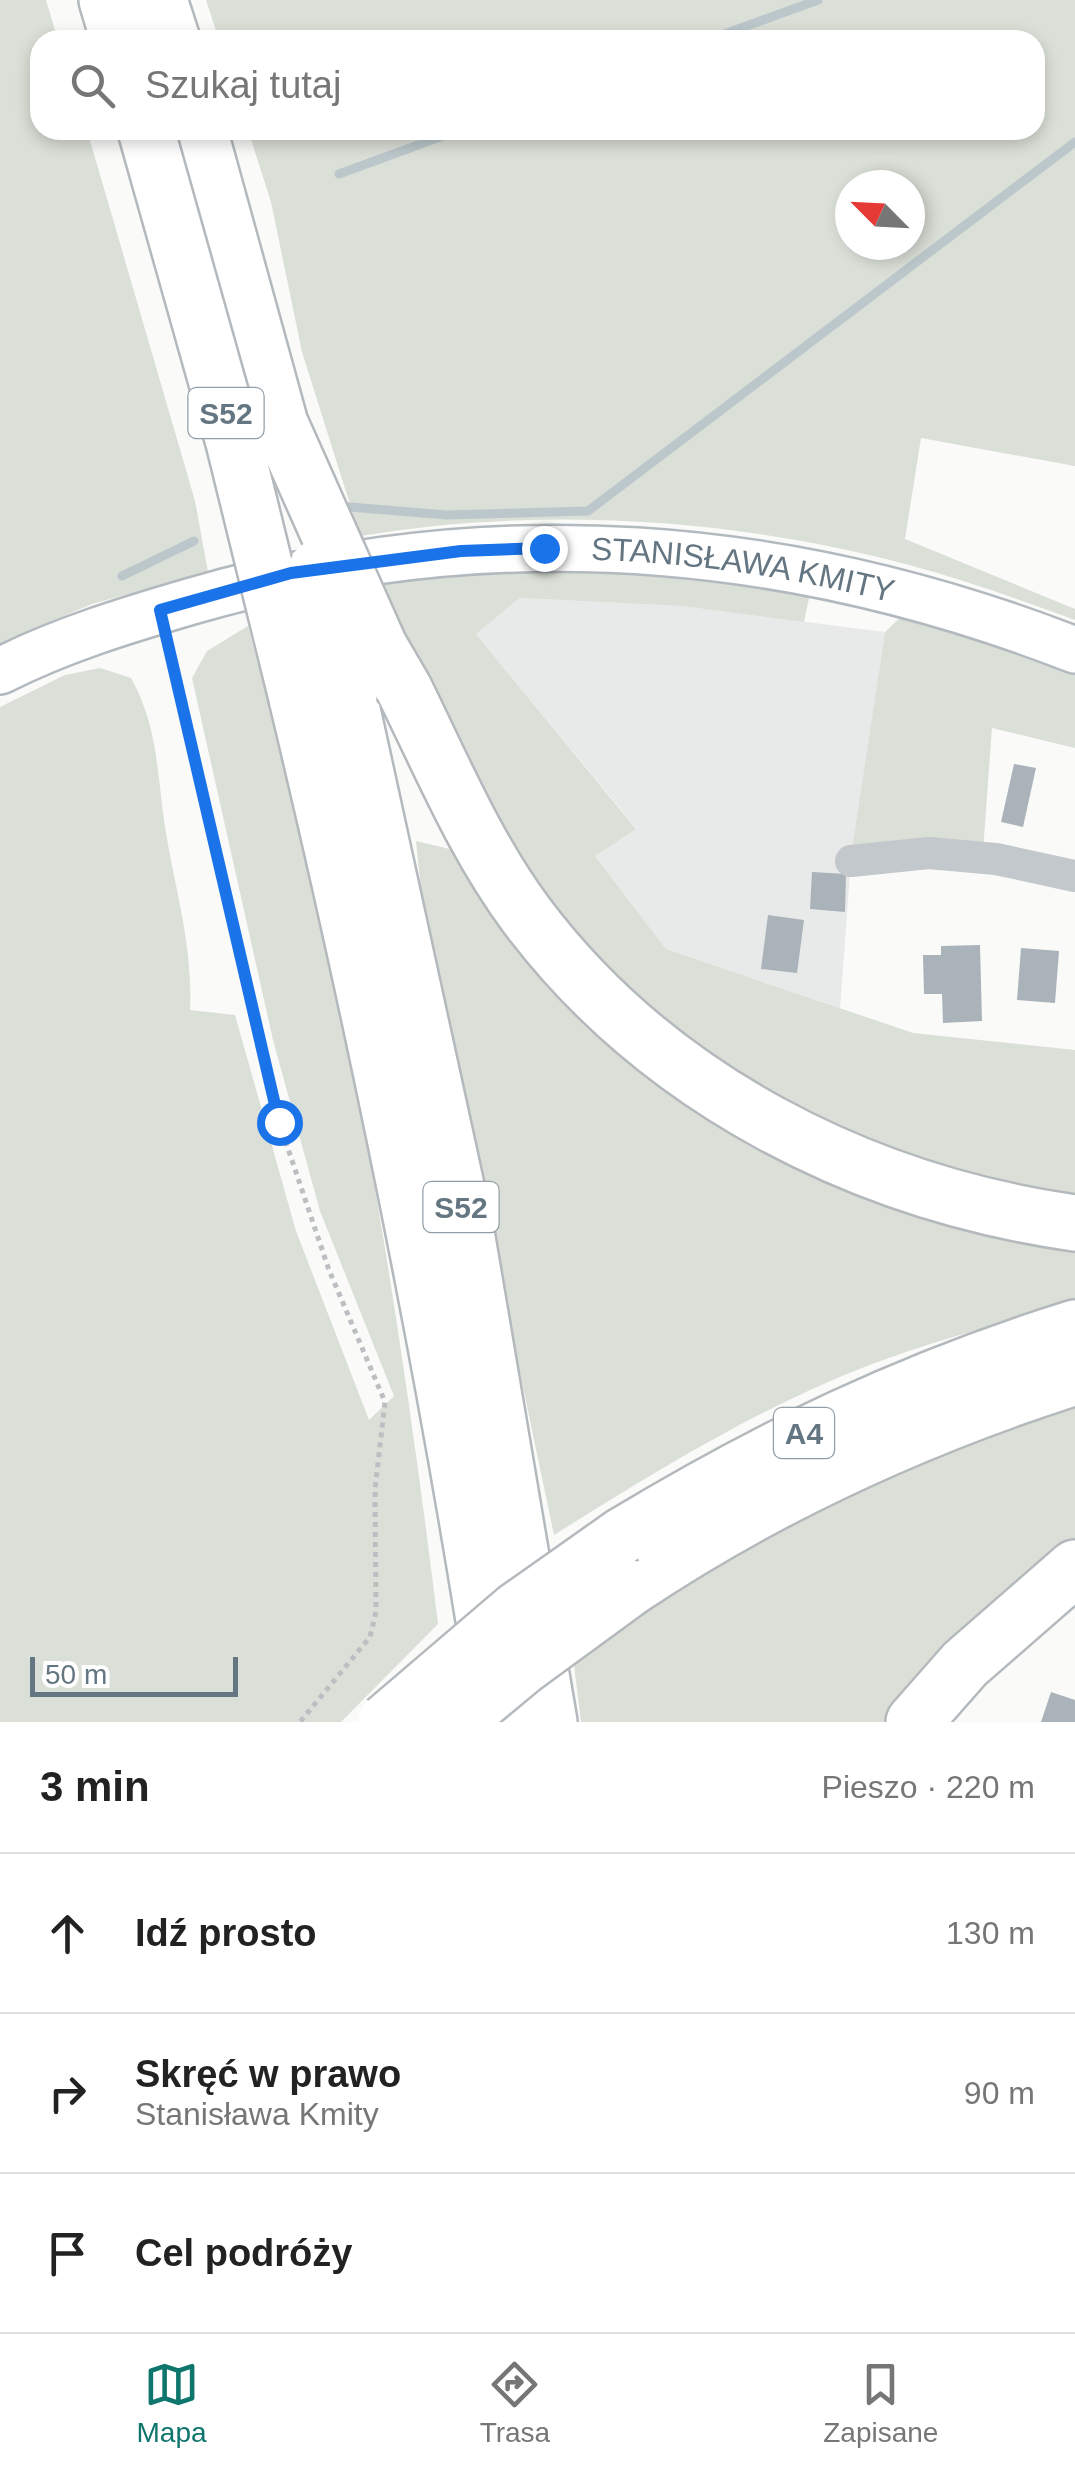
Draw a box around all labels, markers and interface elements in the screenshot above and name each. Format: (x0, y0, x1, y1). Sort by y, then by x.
search box (30, 30, 1045, 140)
icon: search (65, 58, 120, 113)
text: Szukaj tutaj (145, 64, 341, 106)
north arrow (835, 170, 925, 260)
road number: S52 (188, 388, 264, 438)
route end (522, 526, 568, 572)
street label: STANISŁAWA KMITY (591, 531, 898, 609)
route start (257, 1100, 303, 1146)
road number: S52 (424, 1182, 498, 1232)
road number: A4 (774, 1408, 834, 1458)
scale bar (30, 1652, 238, 1696)
text: 50 m (45, 1659, 107, 1690)
text: 3 min (40, 1763, 150, 1810)
text: Pieszo · 220 m (822, 1769, 1035, 1805)
icon: ahead (40, 1906, 95, 1961)
text: Idź prosto (135, 1912, 317, 1954)
text: 130 m (946, 1915, 1035, 1951)
text: Skręć w prawo (135, 2053, 401, 2095)
icon: right (40, 2066, 95, 2121)
text: 90 m (964, 2075, 1035, 2111)
text: Stanisława Kmity (135, 2096, 379, 2132)
icon: arrive (40, 2226, 95, 2281)
text: Cel podróży (135, 2232, 352, 2274)
tab: Mapa (137, 2357, 207, 2449)
tab: Trasa (480, 2357, 550, 2449)
tab: Zapisane (823, 2357, 938, 2449)

